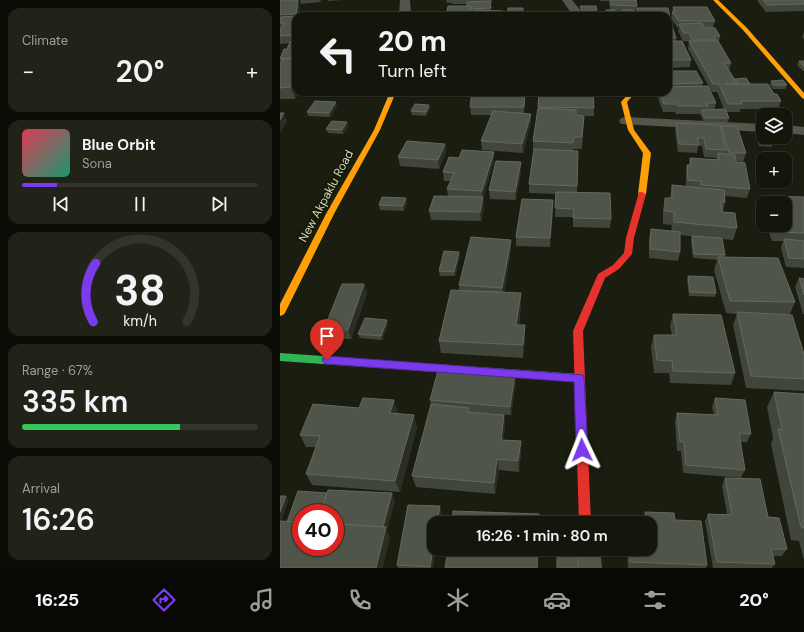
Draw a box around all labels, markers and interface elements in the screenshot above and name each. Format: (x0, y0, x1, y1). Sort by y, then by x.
text: 20 m (378, 23, 447, 60)
icon: left (312, 28, 364, 80)
text: Climate (22, 32, 68, 49)
text: 20° (116, 52, 164, 91)
text: − (22, 57, 34, 86)
text: + (246, 57, 258, 86)
text: Turn left (378, 59, 447, 83)
map controls (756, 108, 792, 232)
button: layers (756, 108, 792, 144)
text: Blue Orbit (82, 135, 156, 155)
street label: New Akpaklu Road (295, 147, 357, 245)
button: + (756, 152, 792, 188)
text: Sona (82, 155, 112, 172)
icon: previous (50, 193, 72, 215)
icon: pause (129, 193, 151, 215)
icon: next (208, 193, 230, 215)
button: − (756, 196, 792, 232)
text: 38 (114, 264, 166, 318)
text: km/h (123, 312, 157, 330)
pin (310, 319, 344, 360)
icon: arrive (316, 325, 338, 347)
text: Range · 67% (22, 362, 93, 379)
text: 335 km (22, 382, 128, 421)
position arrow (561, 429, 603, 471)
text: Arrival (22, 480, 60, 497)
text: 16:26 (22, 500, 95, 539)
speed limit sign: 40 (292, 504, 344, 556)
text: 16:26 · 1 min · 80 m (476, 526, 608, 546)
icon: directions (150, 586, 178, 614)
icon: music (248, 586, 276, 614)
icon: phone (346, 586, 374, 614)
icon: climate (444, 586, 472, 614)
icon: car (543, 586, 571, 614)
icon: filters (641, 586, 669, 614)
text: 16:25 (35, 588, 79, 612)
text: 20° (739, 588, 769, 612)

